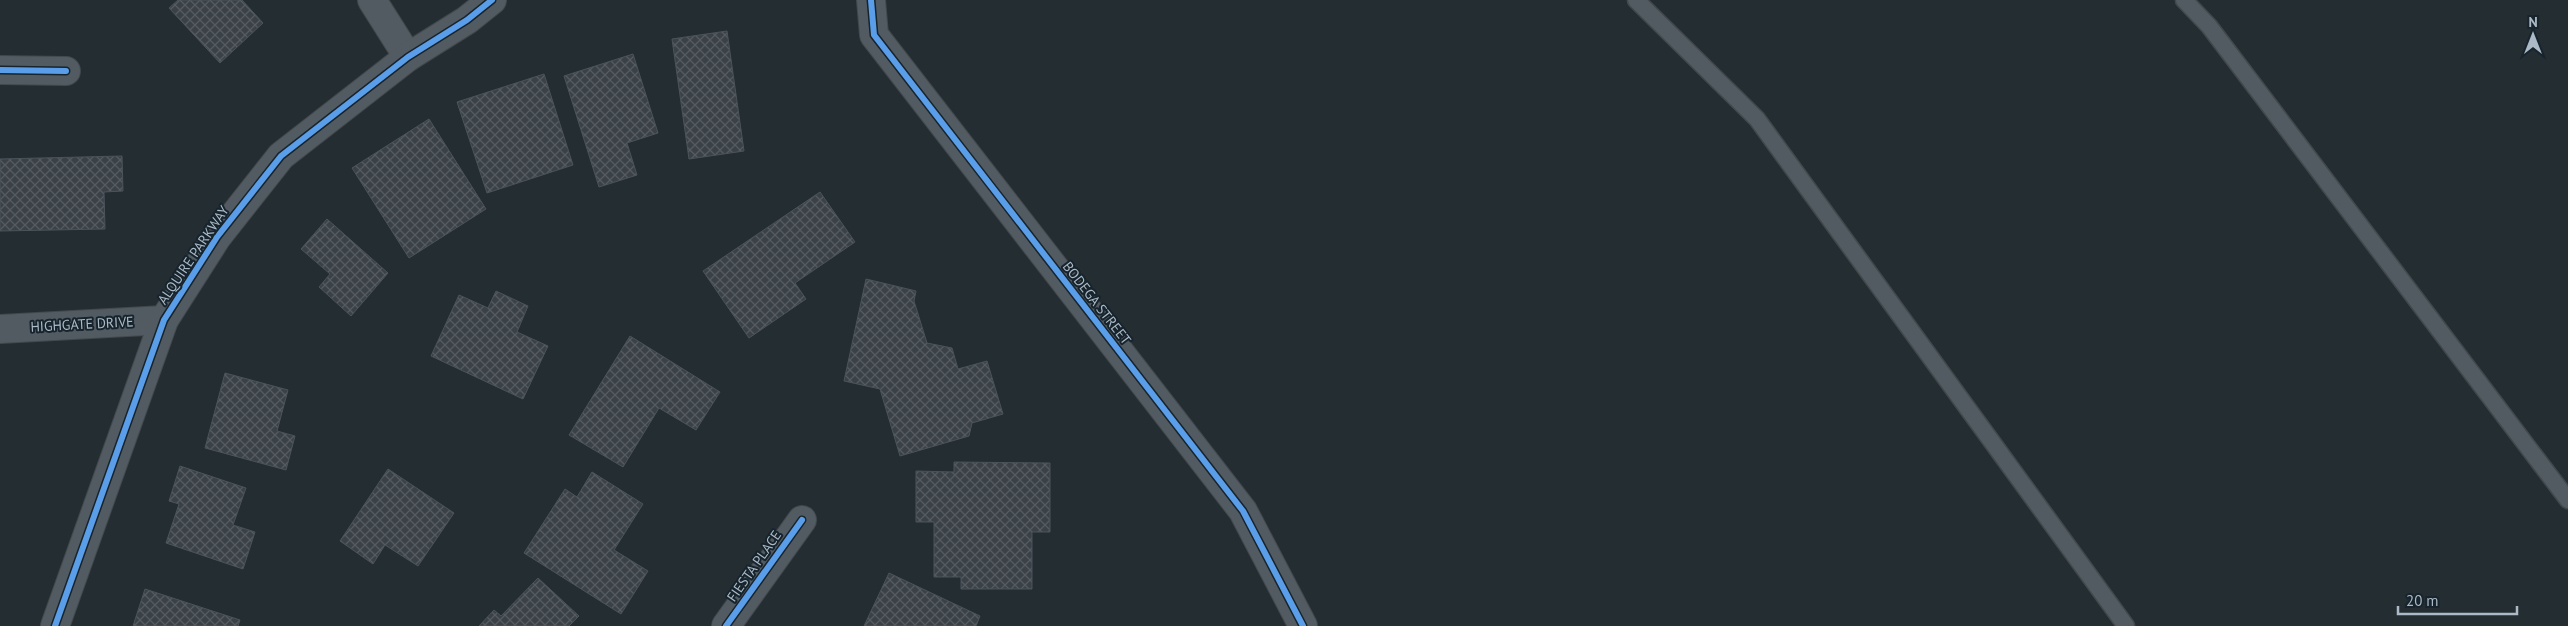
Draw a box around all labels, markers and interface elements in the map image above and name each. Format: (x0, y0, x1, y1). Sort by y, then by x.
north arrow (2508, 10, 2558, 60)
text: N (2528, 13, 2538, 31)
street label: ALQUIRE PARKWAY (153, 202, 233, 308)
street label: BODEGA STREET (1059, 258, 1135, 348)
street label: HIGHGATE DRIVE (30, 312, 134, 336)
street label: FIESTA PLACE (723, 527, 785, 605)
scale bar (2398, 584, 2517, 616)
text: 20 m (2406, 591, 2439, 610)

